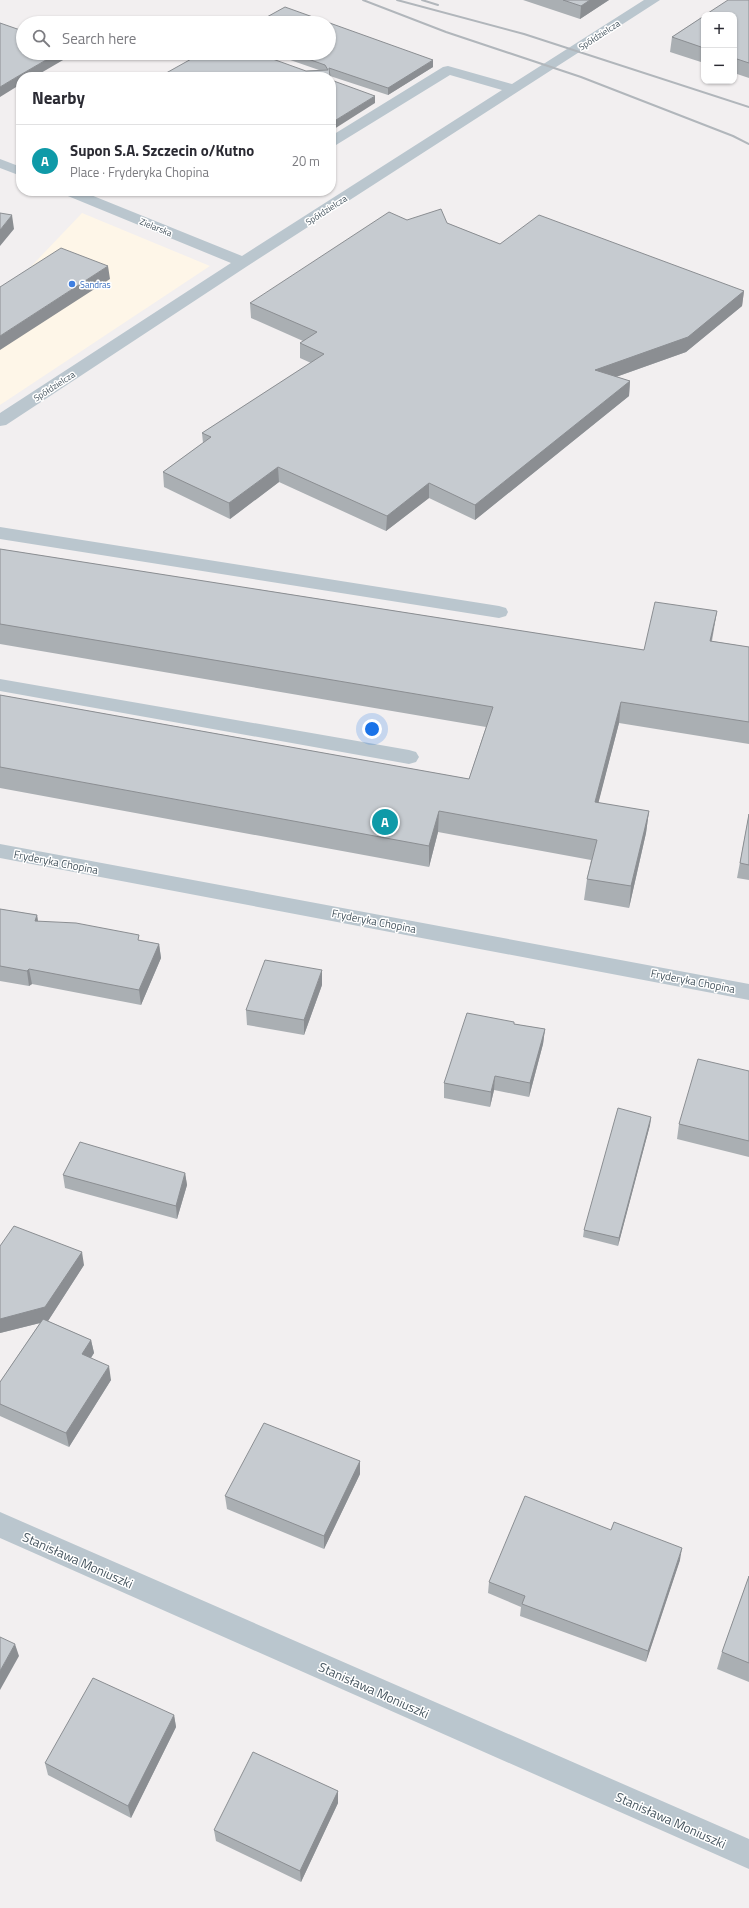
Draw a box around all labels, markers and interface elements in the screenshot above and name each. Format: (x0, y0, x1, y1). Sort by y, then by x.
map controls (701, 12, 737, 84)
button: + (701, 12, 737, 48)
search box (16, 16, 336, 60)
street label: Spółdzielcza (576, 16, 623, 53)
icon: search (30, 27, 52, 49)
text: Search here (62, 27, 136, 50)
button: − (701, 48, 737, 84)
text: Nearby (32, 85, 85, 111)
text: Supon S.A. Szczecin o/Kutno (70, 139, 254, 162)
text: A (41, 151, 49, 171)
text: 20 m (292, 151, 320, 171)
text: Place · Fryderyka Chopina (70, 162, 209, 182)
street label: Spółdzielcza (303, 191, 350, 228)
street label: Zielarska (138, 215, 175, 240)
place label: Sandras (80, 278, 111, 291)
marker: Sandras (67, 279, 77, 289)
street label: Spółdzielcza (31, 367, 78, 404)
your location (362, 719, 382, 739)
pin: A (372, 807, 398, 837)
street label: Fryderyka Chopina (12, 846, 100, 878)
street label: Fryderyka Chopina (330, 905, 418, 937)
street label: Fryderyka Chopina (649, 965, 737, 997)
street label: Stanisława Moniuszki (20, 1527, 136, 1593)
street label: Stanisława Moniuszki (316, 1657, 432, 1723)
street label: Stanisława Moniuszki (613, 1787, 729, 1853)

